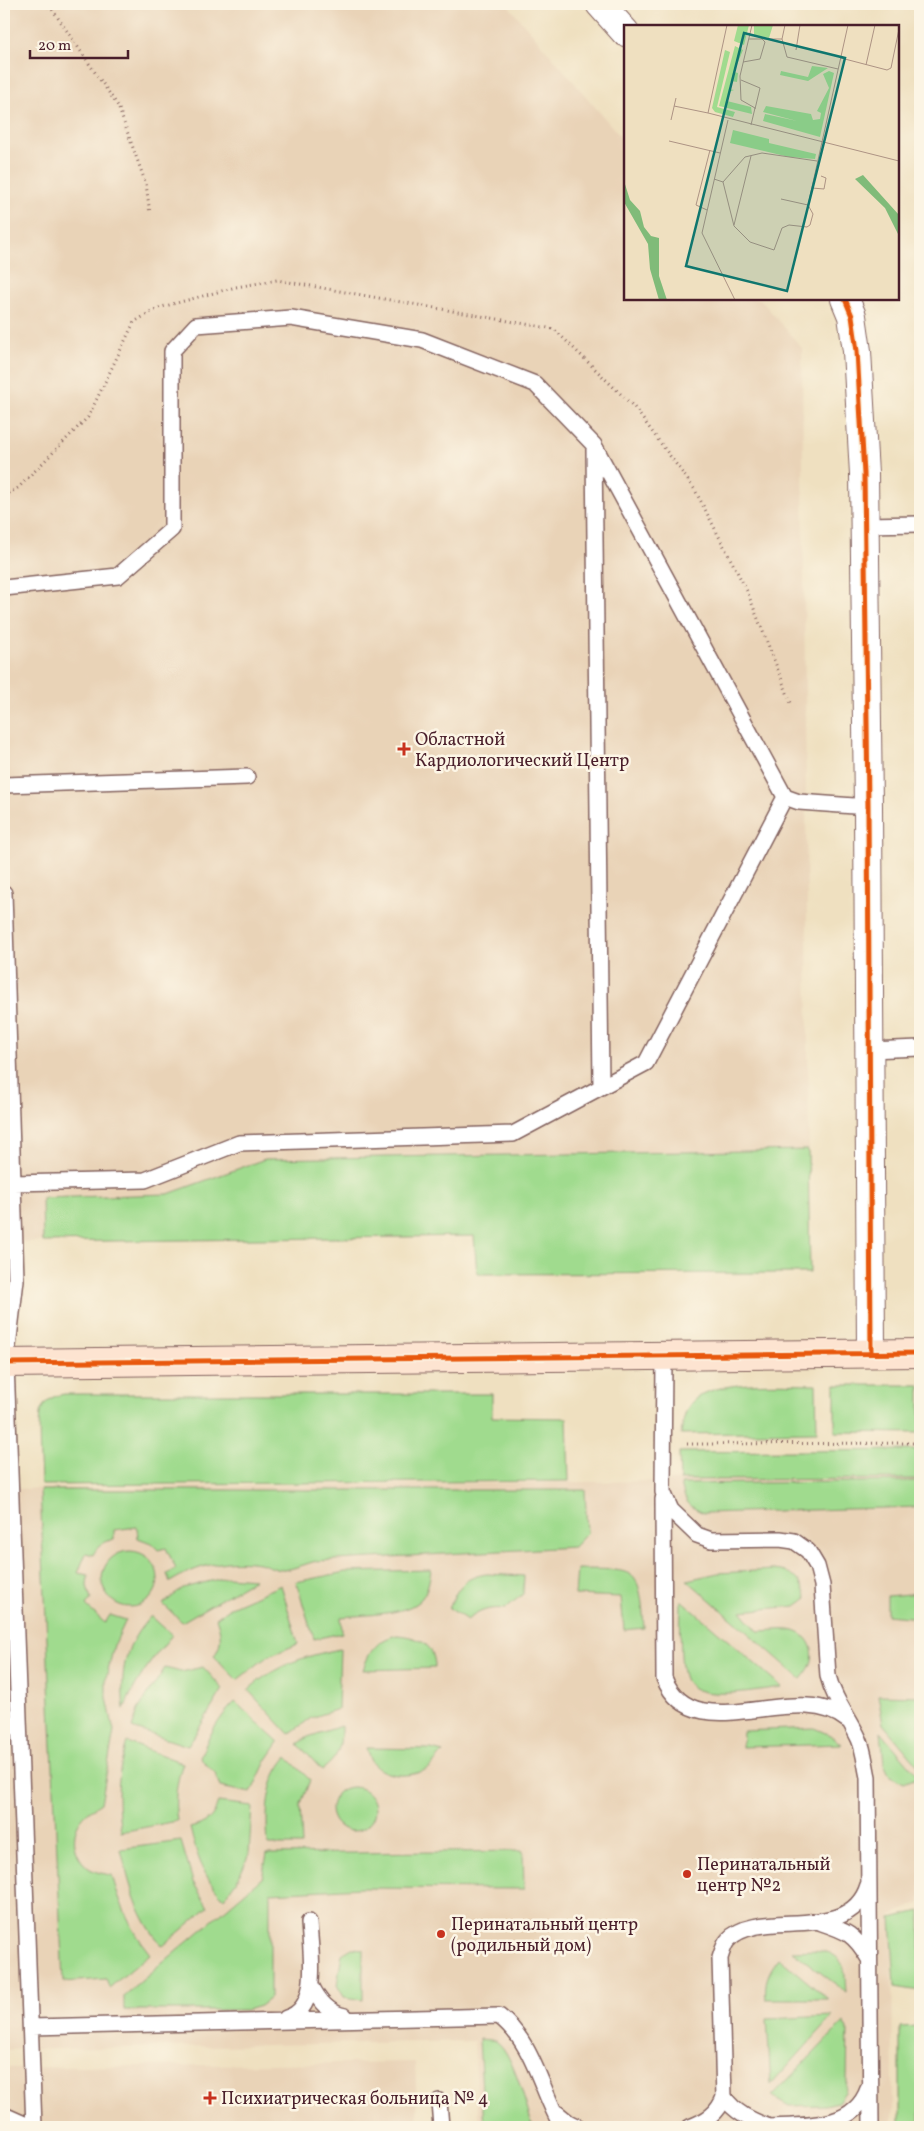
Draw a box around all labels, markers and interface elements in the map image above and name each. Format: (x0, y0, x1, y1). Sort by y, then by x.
inset map (624, 25, 899, 300)
scale bar (30, 28, 128, 60)
text: 20 m (38, 36, 71, 57)
place label: Областной Кардиологический Центр (415, 728, 629, 774)
marker: Областной Кардиологический Центр (397, 742, 411, 756)
place label: Перинатальный центр №2 (697, 1853, 830, 1899)
marker: Перинатальный центр №2 (681, 1868, 693, 1880)
place label: Перинатальный центр (родильный дом) (451, 1913, 638, 1959)
marker: Перинатальный центр (родильный дом) (435, 1928, 447, 1940)
place label: Психиатрическая больница № 4 (221, 2087, 489, 2112)
marker: Психиатрическая больница № 4 (203, 2091, 217, 2105)

